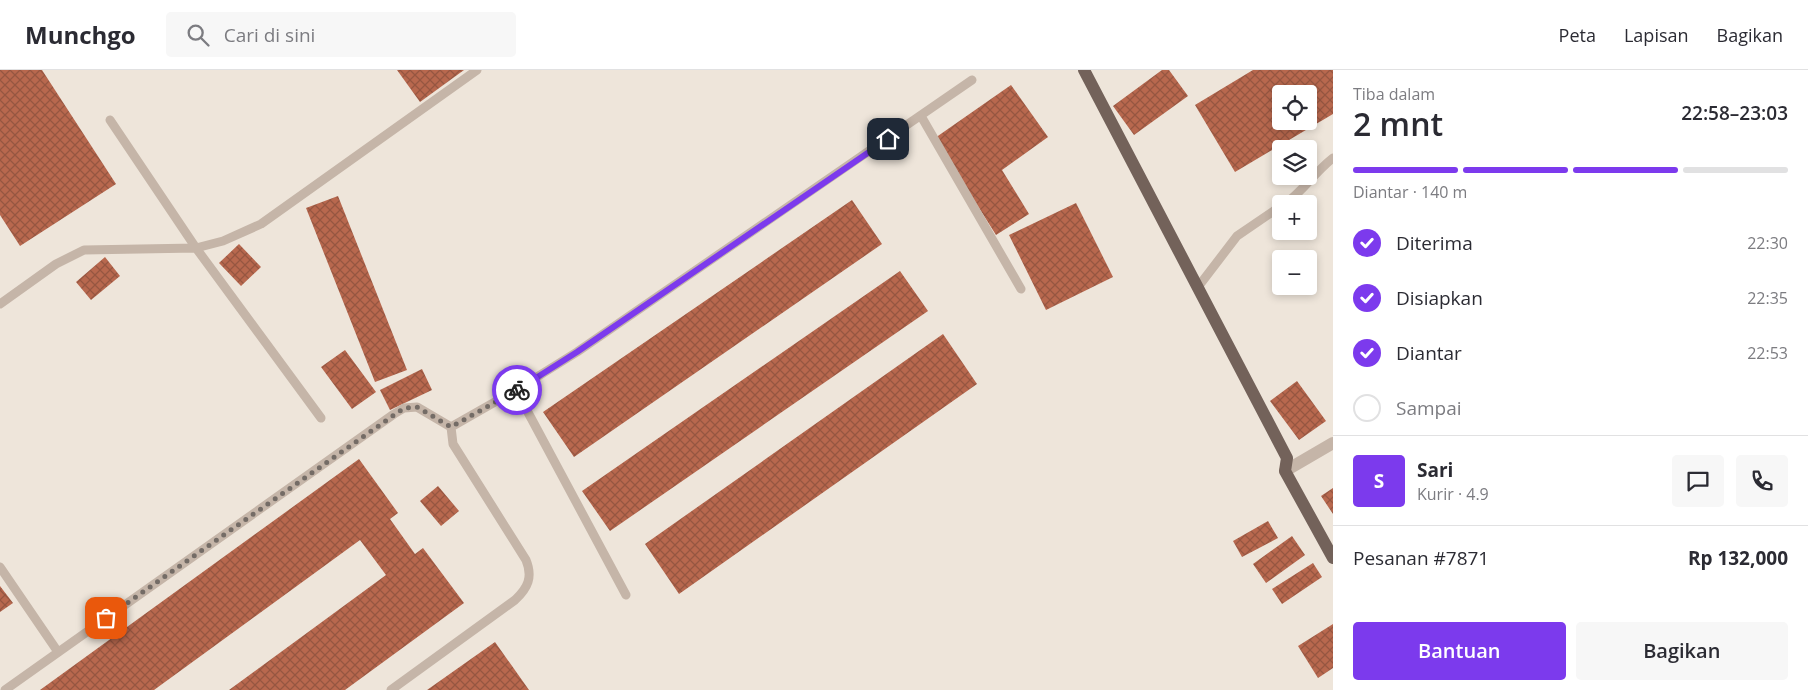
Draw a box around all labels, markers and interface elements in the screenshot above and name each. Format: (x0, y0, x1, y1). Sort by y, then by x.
search box (166, 12, 516, 57)
text: Munchgo (25, 18, 136, 51)
icon: search (184, 21, 212, 49)
text: Cari di sini (224, 22, 315, 48)
text: Peta (1559, 23, 1596, 47)
text: Lapisan (1624, 23, 1689, 47)
text: Bagikan (1717, 23, 1783, 47)
text: Tiba dalam (1353, 83, 1435, 105)
map controls (1272, 85, 1317, 295)
button: locate (1272, 85, 1317, 130)
text: 22:58–23:03 (1681, 100, 1788, 126)
text: 2 mnt (1353, 102, 1443, 145)
pin (867, 118, 909, 160)
icon: home (874, 125, 902, 153)
button: layers (1272, 140, 1317, 185)
text: Diantar · 140 m (1353, 181, 1467, 203)
button: + (1272, 195, 1317, 240)
icon: check (1353, 229, 1381, 257)
text: Diterima (1396, 230, 1473, 256)
text: 22:30 (1747, 232, 1788, 254)
button: − (1272, 250, 1317, 295)
icon: check (1353, 284, 1381, 312)
text: Disiapkan (1396, 285, 1483, 311)
text: 22:35 (1747, 287, 1788, 309)
icon: check (1353, 339, 1381, 367)
text: Diantar (1396, 340, 1462, 366)
text: 22:53 (1747, 342, 1788, 364)
courier (492, 365, 542, 415)
icon: bike (503, 376, 531, 404)
text: Sampai (1396, 395, 1462, 421)
button: chat (1672, 455, 1724, 507)
button: phone (1736, 455, 1788, 507)
text: Sari (1417, 457, 1453, 483)
text: S (1374, 468, 1384, 494)
text: Kurir · 4.9 (1417, 483, 1489, 505)
text: Pesanan #7871 (1353, 545, 1489, 571)
text: Rp 132,000 (1688, 545, 1788, 571)
pin (85, 597, 127, 639)
icon: bag (92, 604, 120, 632)
button: Bantuan (1353, 622, 1566, 680)
button: Bagikan (1576, 622, 1788, 680)

